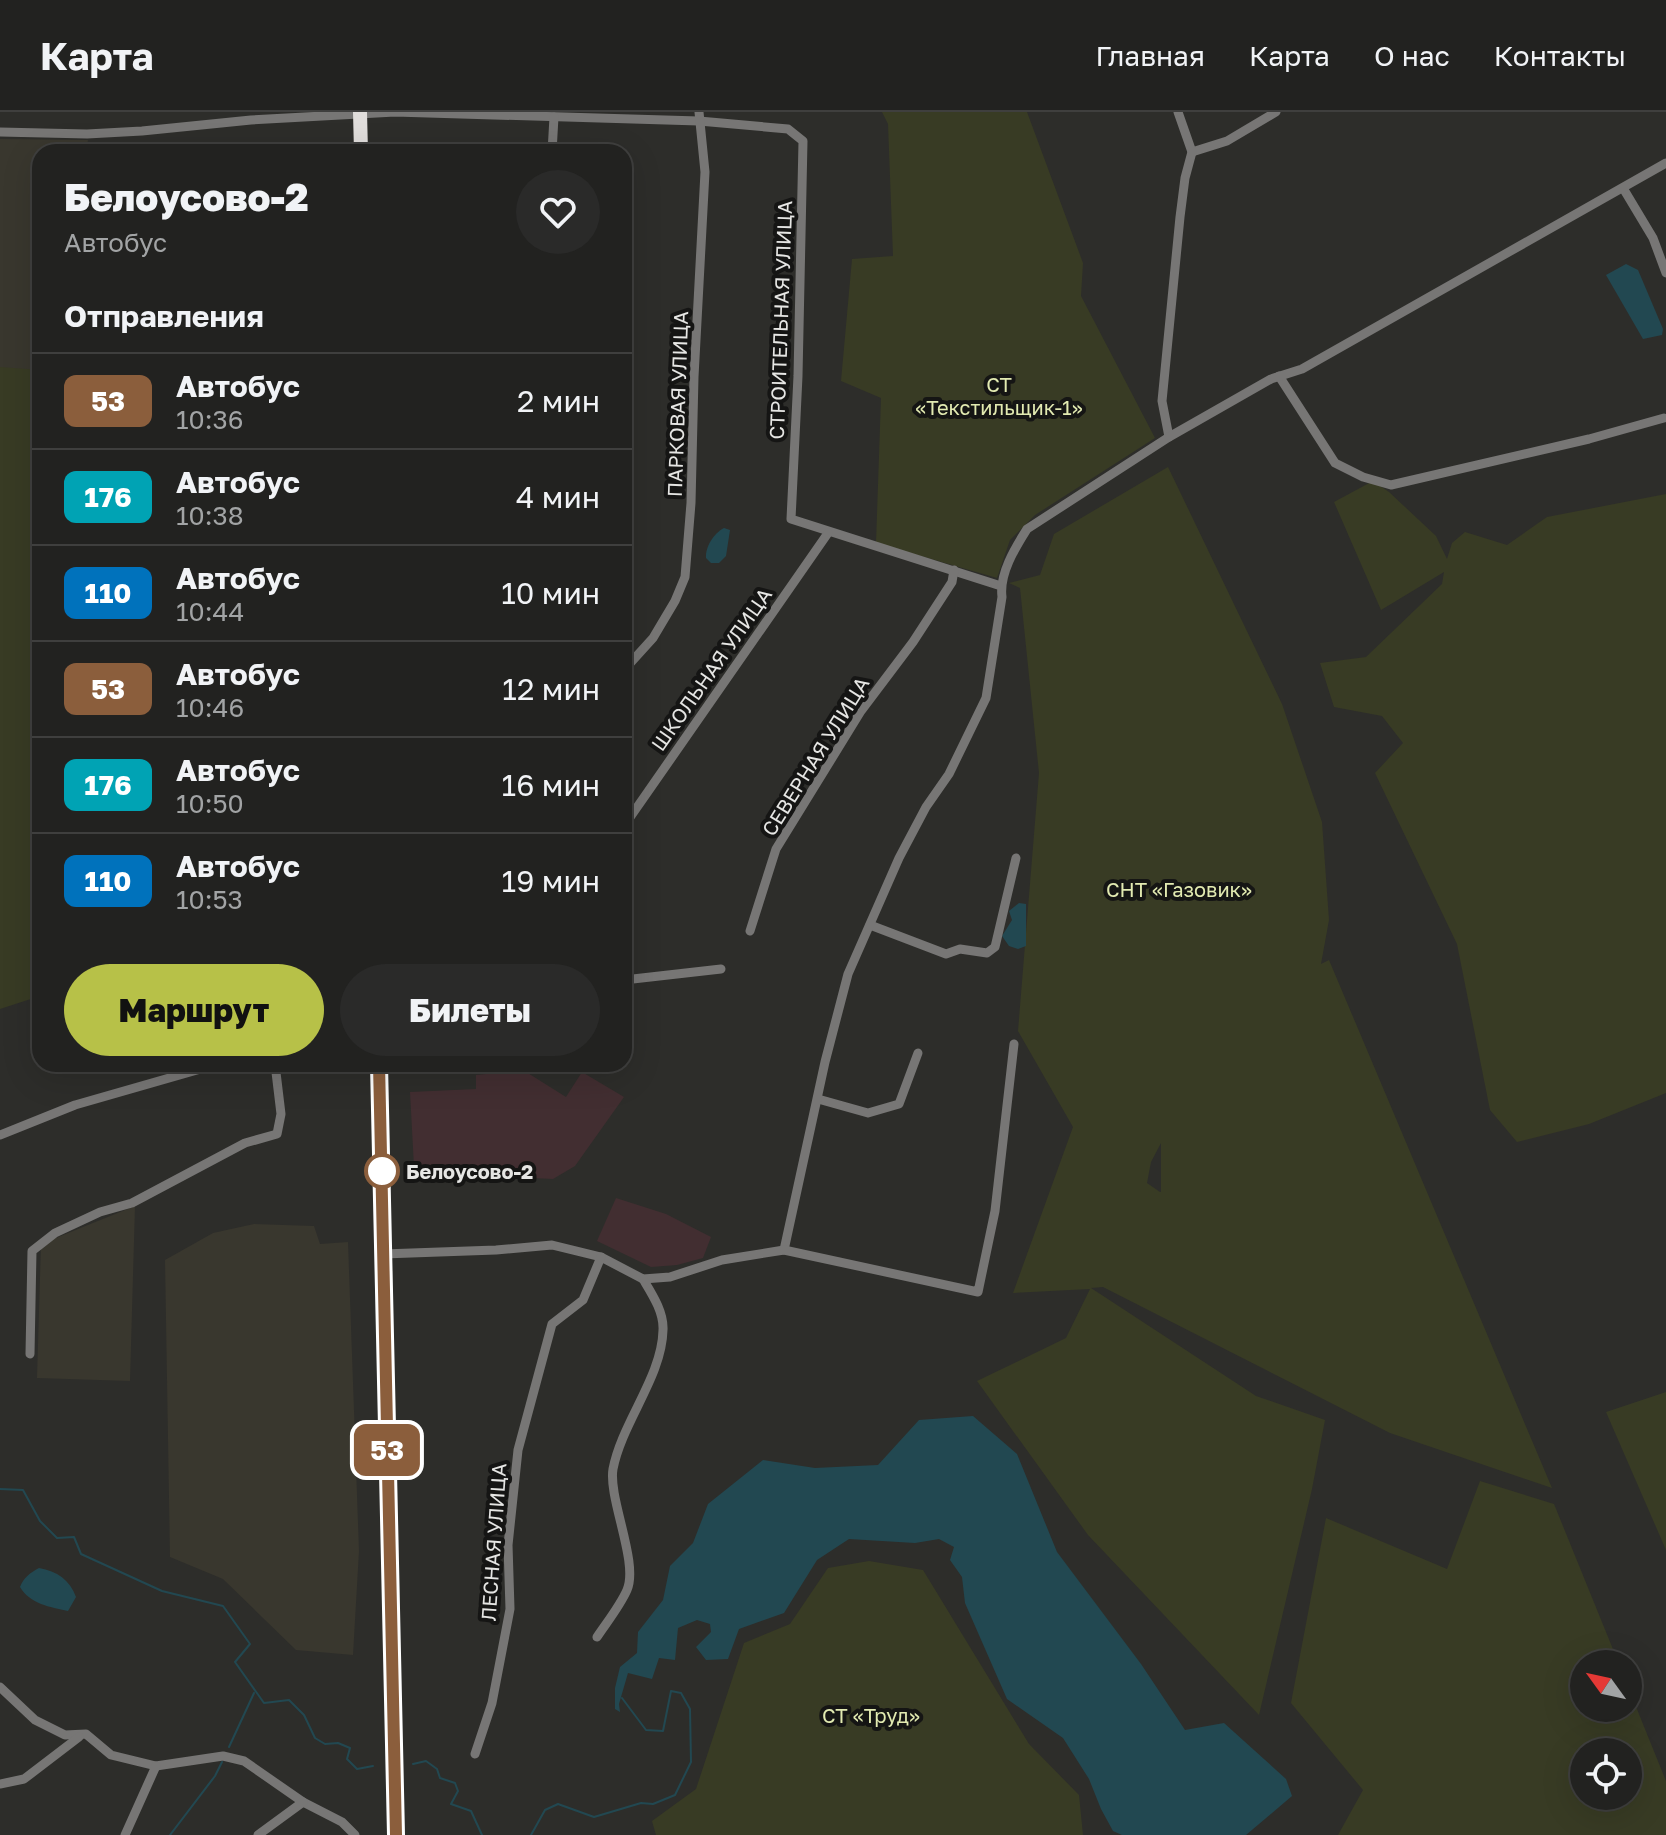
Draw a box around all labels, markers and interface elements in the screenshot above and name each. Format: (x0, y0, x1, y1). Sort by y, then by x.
text: Карта (40, 33, 153, 78)
text: Главная (1095, 39, 1205, 72)
text: Карта (1249, 39, 1330, 72)
text: О нас (1374, 39, 1450, 72)
text: Контакты (1494, 39, 1626, 72)
button: heart (516, 170, 600, 254)
text: Белоусово-2 (64, 174, 309, 219)
street label: СТРОИТЕЛЬНАЯ УЛИЦА (764, 200, 796, 440)
text: Автобус (64, 227, 167, 258)
text: Отправления (64, 298, 264, 334)
street label: ПАРКОВАЯ УЛИЦА (662, 311, 692, 497)
text: Автобус (176, 368, 300, 404)
park label: СТ «Текстильщик-1» (915, 372, 1083, 419)
text: 2 мин (517, 383, 600, 419)
text: 53 (91, 384, 125, 417)
text: 10:36 (176, 404, 243, 435)
text: Автобус (176, 464, 300, 500)
text: 4 мин (516, 479, 600, 515)
text: 176 (84, 480, 132, 513)
text: 10:38 (176, 500, 244, 531)
text: Автобус (176, 560, 300, 596)
text: 10 мин (501, 575, 600, 611)
text: 110 (84, 576, 132, 609)
street label: ШКОЛЬНАЯ УЛИЦА (646, 583, 776, 755)
text: 10:44 (176, 596, 244, 627)
text: Автобус (176, 656, 300, 692)
text: 12 мин (502, 671, 600, 707)
text: 53 (91, 672, 125, 705)
street label: СЕВЕРНАЯ УЛИЦА (756, 672, 874, 840)
text: 10:46 (176, 692, 244, 723)
text: Автобус (176, 752, 300, 788)
text: 16 мин (502, 767, 600, 803)
text: 176 (84, 768, 132, 801)
text: 10:50 (176, 788, 244, 819)
text: Автобус (176, 848, 300, 884)
text: 19 мин (502, 863, 600, 899)
text: 110 (84, 864, 132, 897)
park label: СНТ «Газовик» (1106, 877, 1252, 901)
text: 10:53 (176, 884, 243, 915)
button: Маршрут (64, 964, 324, 1056)
button: Билеты (340, 964, 600, 1056)
marker: Белоусово-2 (365, 1154, 399, 1188)
place label: Белоусово-2 (406, 1159, 533, 1183)
line badge: 53 (351, 1424, 423, 1476)
text: 53 (370, 1433, 404, 1466)
street label: ЛЕСНАЯ УЛИЦА (476, 1462, 510, 1622)
north arrow (1570, 1650, 1642, 1722)
map controls (1570, 1650, 1642, 1810)
park label: СТ «Труд» (822, 1703, 920, 1727)
button: locate (1570, 1738, 1642, 1810)

